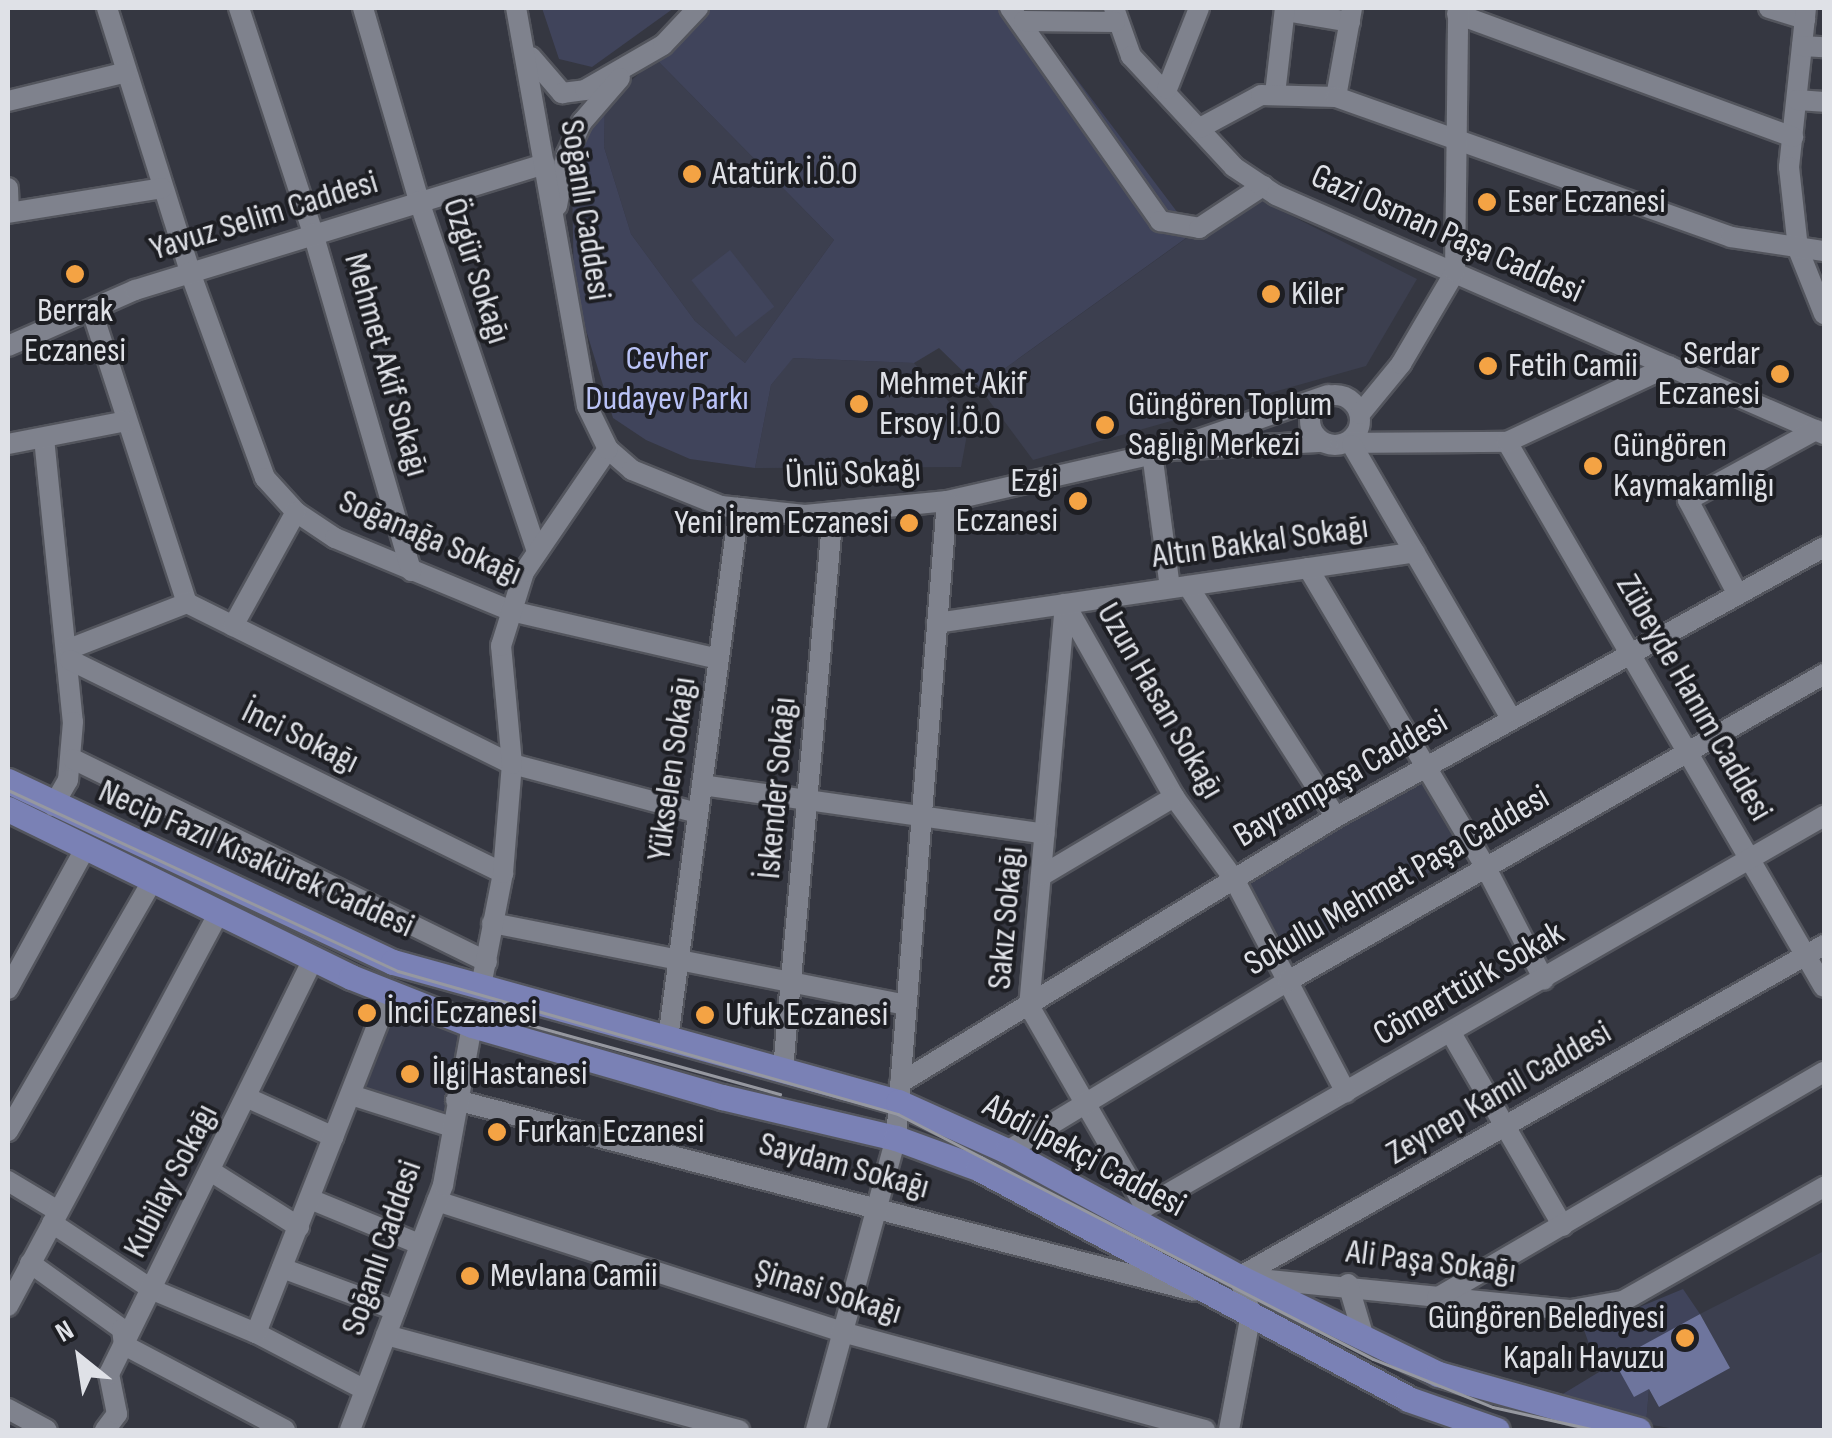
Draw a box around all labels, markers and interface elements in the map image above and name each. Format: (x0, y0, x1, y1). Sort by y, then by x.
street label: Soğanlı Caddesi (550, 117, 620, 303)
place label: Atatürk İ.Ö.O (712, 153, 858, 195)
street label: Gazi Osman Paşa Caddesi (1305, 155, 1589, 313)
street label: Yavuz Selim Caddesi (145, 161, 383, 271)
marker: Atatürk İ.Ö.O (681, 163, 703, 185)
place label: Eser Eczanesi (1507, 181, 1666, 223)
marker: Eser Eczanesi (1476, 191, 1498, 213)
street label: Özgür Sokağı (433, 193, 519, 349)
street label: Mehmet Akif Sokağı (334, 249, 438, 481)
marker: Berrak Eczanesi (64, 263, 86, 285)
place label: Kiler (1291, 273, 1344, 315)
marker: Kiler (1260, 283, 1282, 305)
place label: Berrak Eczanesi (24, 290, 126, 372)
place label: Serdar Eczanesi (1658, 333, 1760, 415)
park label: Cevher Dudayev Parkı (585, 338, 749, 420)
place label: Fetih Camii (1508, 345, 1638, 387)
marker: Fetih Camii (1477, 355, 1499, 377)
place label: Mehmet Akif Ersoy İ.Ö.O (879, 363, 1027, 445)
marker: Serdar Eczanesi (1769, 363, 1791, 385)
place label: Güngören Toplum Sağlığı Merkezi (1128, 384, 1332, 466)
marker: Mehmet Akif Ersoy İ.Ö.O (848, 393, 870, 415)
marker: Güngören Toplum Sağlığı Merkezi (1092, 412, 1118, 438)
place label: Güngören Kaymakamlığı (1613, 425, 1774, 507)
street label: Ünlü Sokağı (784, 449, 922, 499)
marker: Güngören Kaymakamlığı (1582, 455, 1604, 477)
place label: Ezgi Eczanesi (956, 460, 1058, 542)
street label: Soğanağa Sokağı (332, 481, 528, 595)
marker: Ezgi Eczanesi (1067, 490, 1089, 512)
place label: Yeni İrem Eczanesi (674, 502, 889, 544)
street label: Altın Bakkal Sokağı (1149, 506, 1371, 578)
marker: Yeni İrem Eczanesi (898, 512, 920, 534)
street label: Zübeyde Hanım Caddesi (1606, 567, 1782, 829)
street label: Uzun Hasan Sokağı (1087, 595, 1233, 807)
street label: Yükselen Sokağı (638, 674, 706, 864)
street label: İnci Sokağı (235, 691, 365, 783)
street label: İskender Sokağı (748, 695, 806, 881)
street label: Bayrampaşa Caddesi (1227, 701, 1455, 857)
street label: Necip Fazıl Kısakürek Caddesi (92, 771, 420, 947)
street label: Sokullu Mehmet Paşa Caddesi (1237, 777, 1557, 985)
street label: Sakız Sokağı (979, 845, 1033, 991)
street label: Cömerttürk Sokak (1366, 913, 1572, 1055)
place label: İnci Eczanesi (387, 992, 537, 1034)
place label: Ufuk Eczanesi (725, 994, 888, 1036)
marker: İnci Eczanesi (356, 1002, 378, 1024)
marker: Ufuk Eczanesi (694, 1004, 716, 1026)
street label: Zeynep Kamil Caddesi (1379, 1012, 1619, 1174)
place label: İlgi Hastanesi (432, 1053, 588, 1095)
marker: İlgi Hastanesi (397, 1061, 423, 1087)
street label: Abdi İpekçi Caddesi (976, 1085, 1192, 1227)
street label: Kubilay Sokağı (114, 1097, 228, 1265)
place label: Furkan Eczanesi (517, 1111, 704, 1153)
marker: Furkan Eczanesi (486, 1121, 508, 1143)
street label: Saydam Sokağı (754, 1123, 934, 1209)
street label: Soğanlı Caddesi (332, 1155, 432, 1341)
street label: Ali Paşa Sokağı (1344, 1231, 1518, 1293)
street label: Şinasi Sokağı (749, 1250, 907, 1334)
place label: Mevlana Camii (490, 1255, 658, 1297)
marker: Mevlana Camii (459, 1265, 481, 1287)
place label: Güngören Belediyesi Kapalı Havuzu (1428, 1297, 1665, 1379)
north arrow (30, 1308, 130, 1408)
text: N (50, 1314, 79, 1350)
marker: Güngören Belediyesi Kapalı Havuzu (1674, 1327, 1696, 1349)

